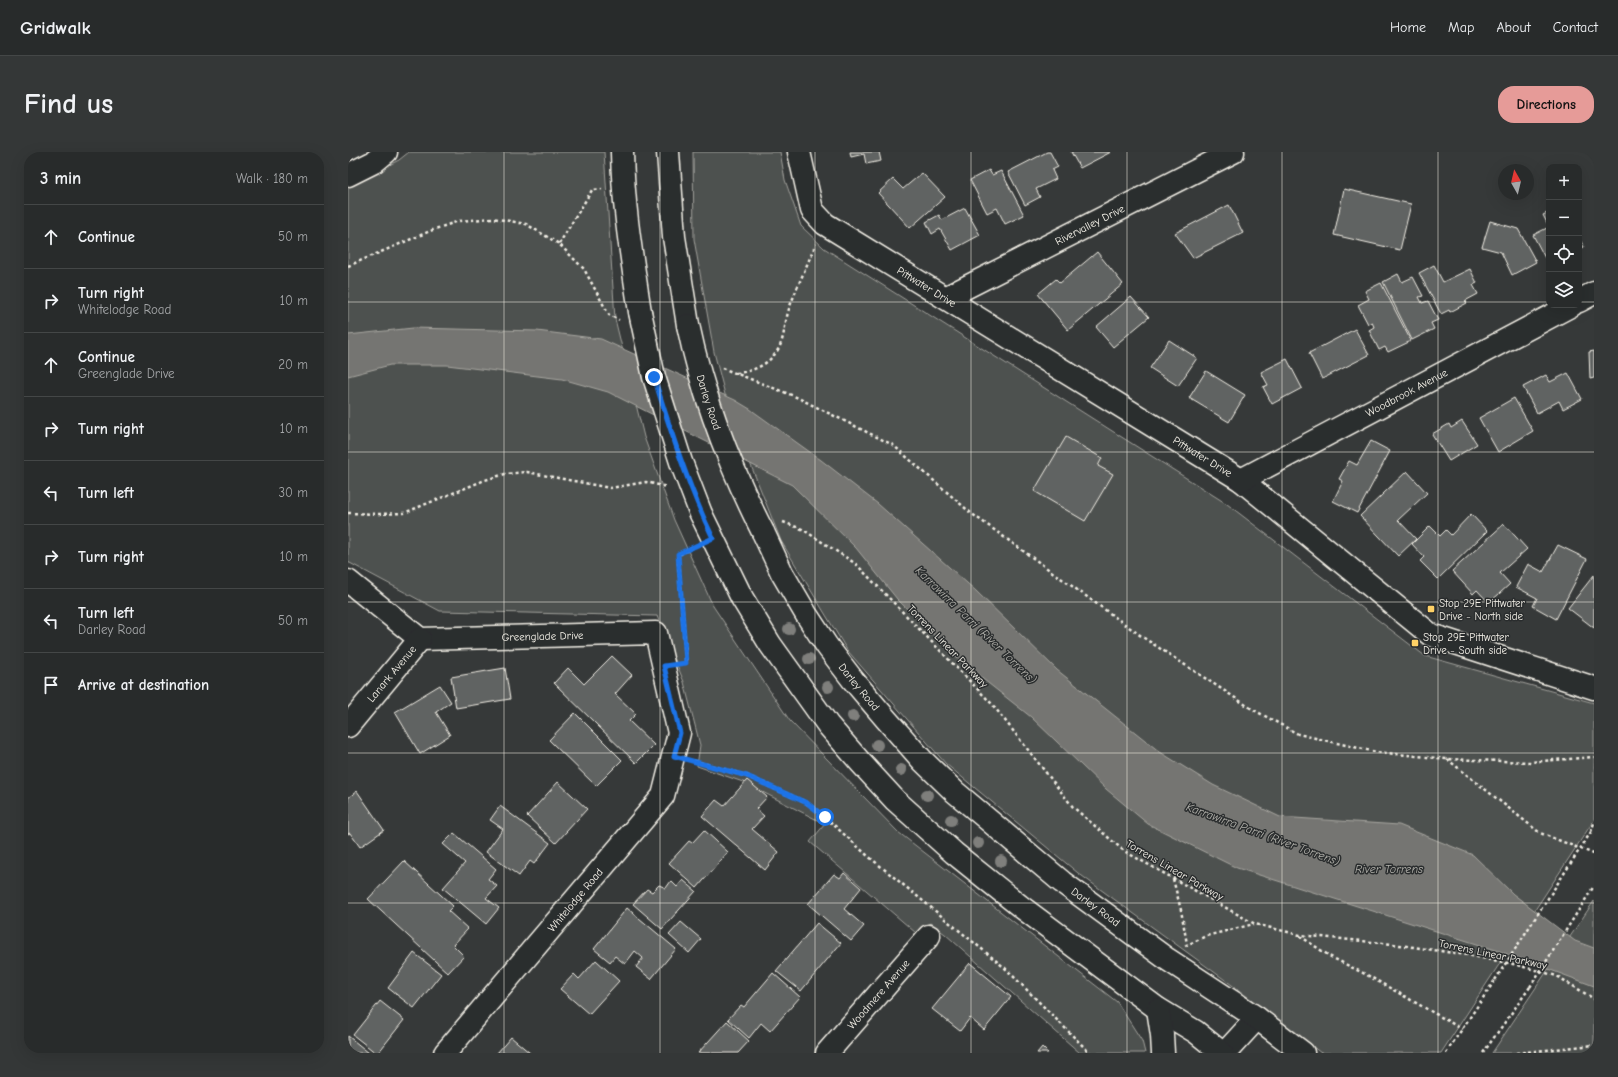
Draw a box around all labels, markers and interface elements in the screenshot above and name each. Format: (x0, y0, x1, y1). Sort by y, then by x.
text: Gridwalk (20, 17, 91, 39)
text: Home (1390, 19, 1426, 36)
text: Map (1448, 19, 1474, 36)
text: About (1496, 19, 1531, 36)
text: Contact (1553, 19, 1598, 36)
button: Directions (1498, 86, 1594, 123)
text: Find us (24, 88, 113, 120)
north arrow (1498, 164, 1534, 200)
map controls (1546, 164, 1582, 308)
button: + (1546, 164, 1582, 200)
text: 3 min (40, 169, 81, 188)
text: Walk · 180 m (236, 171, 308, 186)
button: − (1546, 200, 1582, 236)
street label: Rivervalley Drive (1053, 202, 1127, 248)
icon: ahead (40, 226, 62, 248)
text: Continue (78, 228, 135, 246)
text: 50 m (278, 229, 308, 244)
button: locate (1546, 236, 1582, 272)
street label: Pittwater Drive (894, 264, 959, 310)
button: layers (1546, 272, 1582, 308)
text: Turn right (78, 284, 144, 302)
icon: right (40, 290, 62, 312)
text: 10 m (280, 293, 308, 308)
text: Whitelodge Road (78, 302, 171, 317)
text: Continue (78, 348, 135, 366)
icon: ahead (40, 354, 62, 376)
text: 20 m (278, 357, 308, 372)
text: Greenglade Drive (78, 366, 175, 381)
street label: Woodbrook Avenue (1363, 366, 1450, 420)
route end (645, 368, 663, 386)
street label: Darley Road (694, 373, 724, 432)
icon: right (40, 418, 62, 440)
text: Turn right (78, 420, 144, 438)
text: 10 m (280, 421, 308, 436)
street label: Pittwater Drive (1170, 434, 1235, 480)
icon: left (40, 482, 62, 504)
text: Turn left (78, 484, 134, 502)
text: 30 m (278, 485, 308, 500)
icon: right (40, 546, 62, 568)
text: Turn right (78, 548, 144, 566)
text: 10 m (280, 549, 308, 564)
water label: Karrawirra Parri (River Torrens) (913, 563, 1039, 687)
place label: Stop 29E Pittwater Drive - North side (1439, 597, 1525, 623)
street label: Torrens Linear Parkway (905, 602, 991, 691)
text: Turn left (78, 604, 134, 622)
marker: Stop 29E Pittwater Drive - North side (1426, 604, 1436, 614)
icon: left (40, 610, 62, 632)
text: 50 m (278, 613, 308, 628)
text: Darley Road (78, 622, 146, 637)
street label: Greenglade Drive (501, 629, 584, 644)
place label: Stop 29E Pittwater Drive - South side (1423, 631, 1509, 657)
marker: Stop 29E Pittwater Drive - South side (1410, 638, 1420, 648)
street label: Lanark Avenue (365, 643, 419, 705)
street label: Darley Road (836, 661, 882, 714)
icon: arrive (40, 674, 62, 696)
text: Arrive at destination (78, 676, 209, 694)
water label: Karrawirra Parri (River Torrens) (1184, 800, 1342, 868)
route start (816, 808, 834, 826)
street label: Torrens Linear Parkway (1124, 837, 1226, 904)
water label: River Torrens (1355, 862, 1423, 876)
street label: Whitelodge Road (545, 866, 606, 935)
street label: Darley Road (1068, 885, 1122, 929)
street label: Torrens Linear Parkway (1438, 937, 1548, 972)
street label: Woodmere Avenue (845, 957, 913, 1032)

